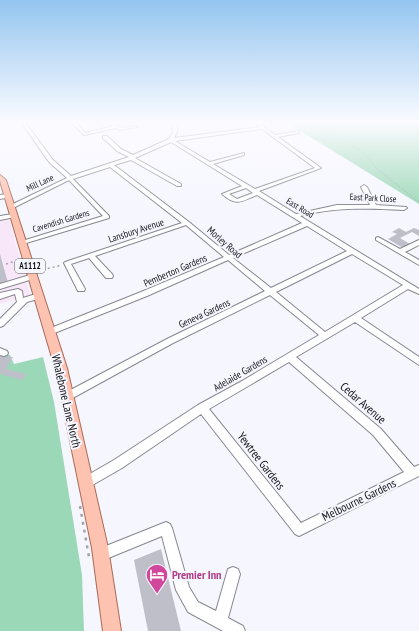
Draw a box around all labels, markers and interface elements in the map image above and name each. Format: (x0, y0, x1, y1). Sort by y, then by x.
street label: Mill Lane (24, 171, 55, 194)
street label: East Park Close (349, 191, 397, 204)
street label: East Road (284, 195, 316, 220)
street label: Cavendish Gardens (31, 207, 91, 234)
street label: Lansbury Avenue (107, 215, 166, 246)
street label: Morley Road (204, 224, 245, 261)
street label: Pemberton Gardens (141, 251, 209, 290)
road number: A1112 (15, 259, 45, 273)
street label: Geneva Gardens (176, 296, 233, 331)
street label: Adelaide Gardens (211, 352, 270, 394)
street label: Whalebone Lane North (48, 353, 85, 449)
street label: Cedar Avenue (337, 379, 389, 427)
street label: Yewtree Gardens (234, 429, 289, 492)
street label: Melbourne Gardens (319, 475, 398, 524)
hotel icon: Premier Inn (144, 562, 170, 595)
place label: Premier Inn (172, 567, 222, 582)

